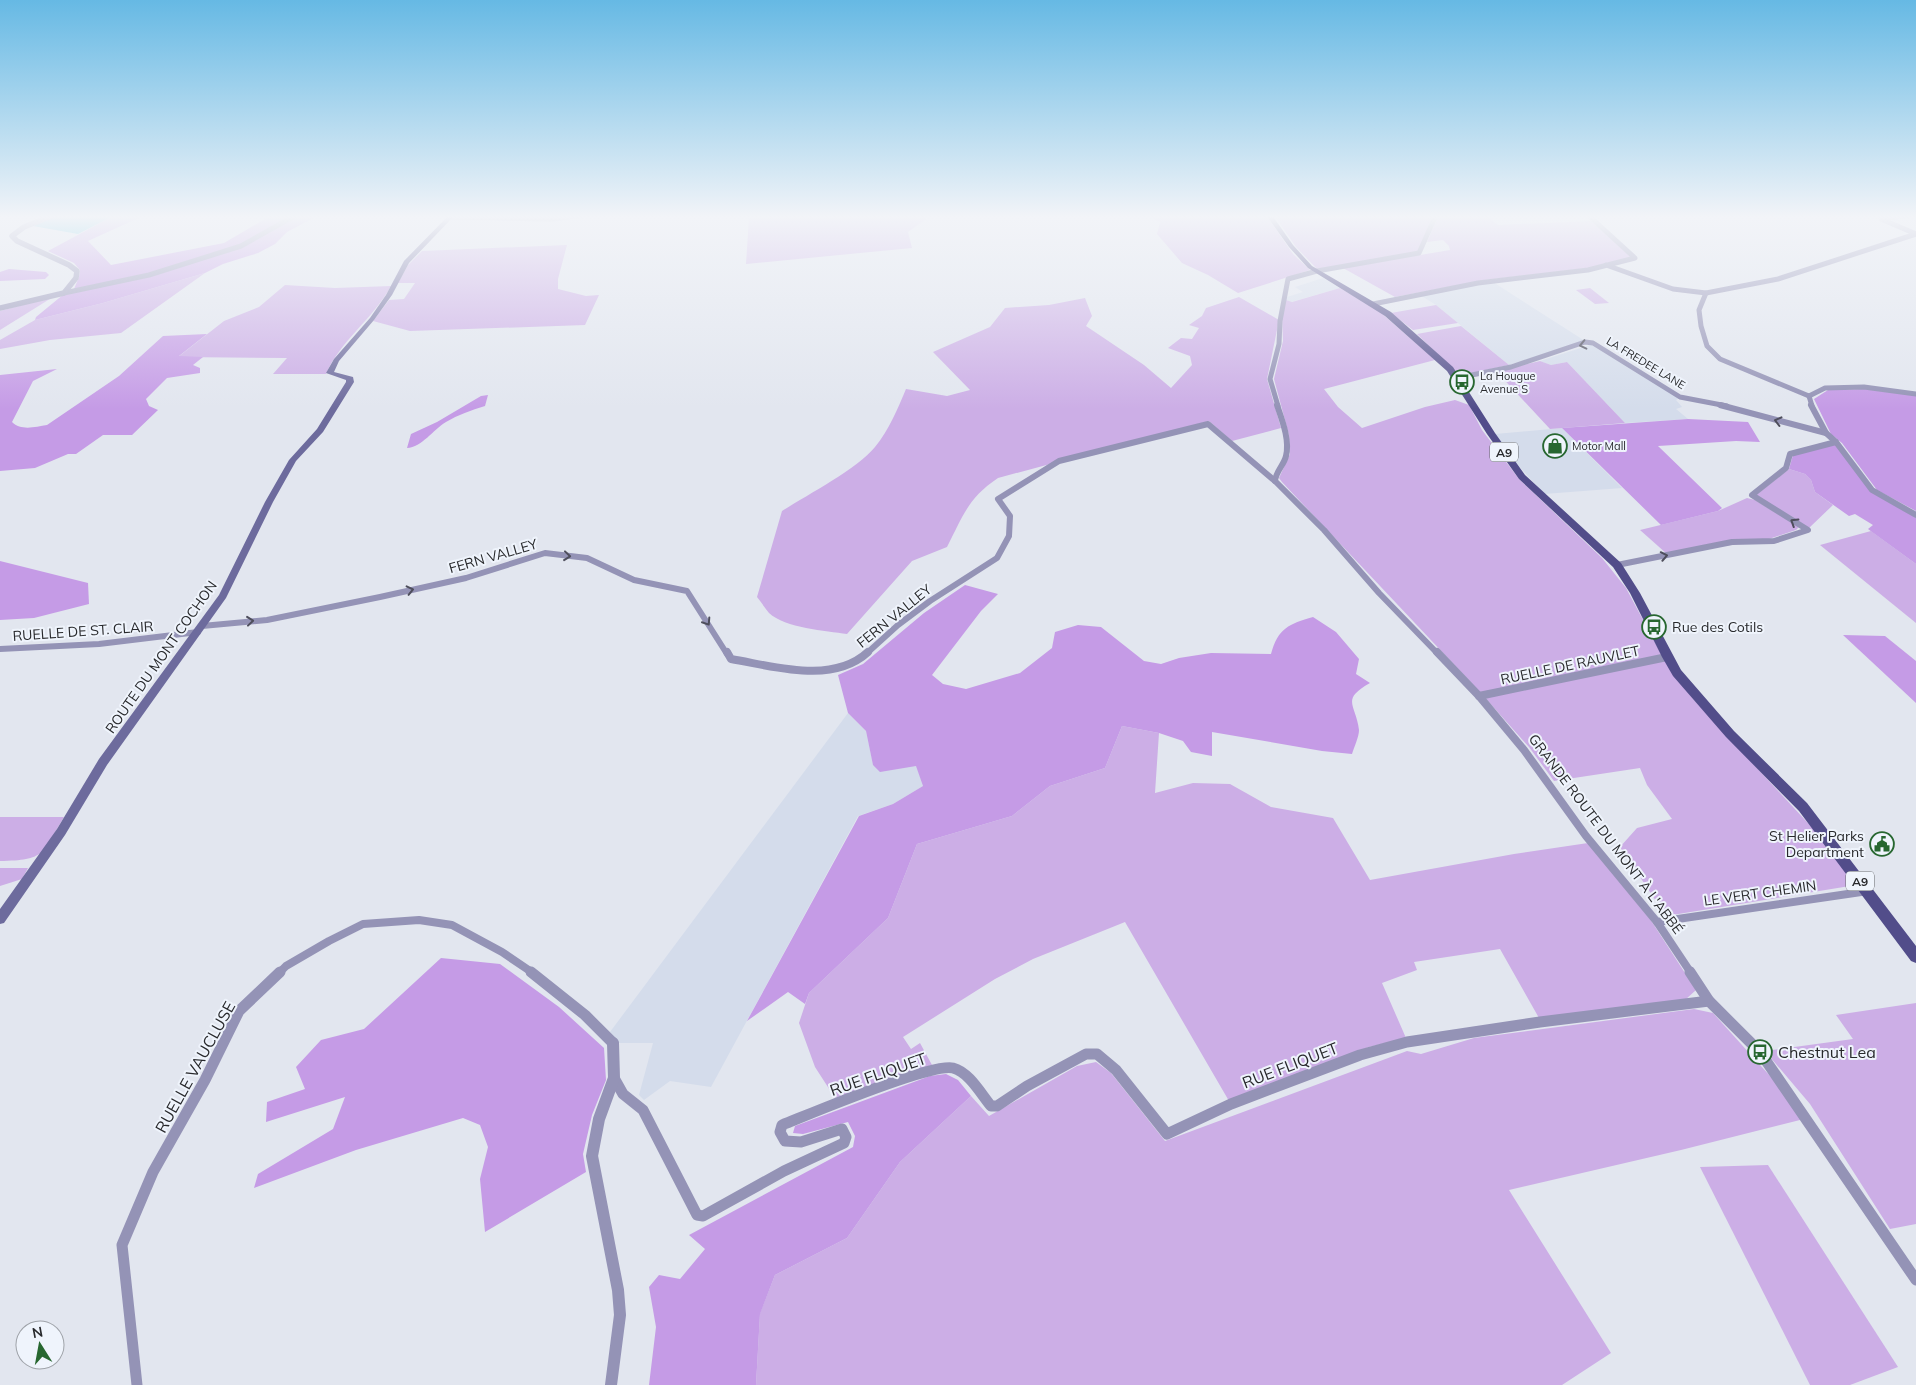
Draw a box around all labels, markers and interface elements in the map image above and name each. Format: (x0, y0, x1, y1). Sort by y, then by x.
street label: LA FREDEE LANE (1604, 334, 1688, 392)
one-way arrow (1578, 339, 1587, 349)
bus stop icon: La Hougue Avenue S (1449, 369, 1475, 395)
place label: La Hougue Avenue S (1480, 369, 1535, 396)
one-way arrow (1774, 416, 1783, 427)
shop icon: Motor Mall (1542, 433, 1568, 459)
place label: Motor Mall (1572, 439, 1626, 453)
road number: A9 (1490, 442, 1518, 462)
one-way arrow (1790, 518, 1799, 528)
street label: FERN VALLEY (447, 535, 540, 577)
one-way arrow (563, 550, 571, 561)
one-way arrow (1660, 551, 1669, 561)
street label: ROUTE DU MONT COCHON (101, 577, 221, 737)
street label: FERN VALLEY (853, 580, 935, 652)
one-way arrow (405, 585, 414, 596)
bus stop icon: Rue des Cotils (1641, 614, 1667, 640)
one-way arrow (247, 616, 255, 627)
one-way arrow (700, 616, 710, 625)
street label: RUELLE DE ST. CLAIR (12, 617, 154, 645)
place label: Rue des Cotils (1672, 618, 1763, 636)
street label: RUELLE DE RAUVLET (1499, 641, 1642, 689)
street label: GRANDE ROUTE DU MONT À L'ABBÉ (1525, 730, 1687, 938)
place label: St Helier Parks Department (1769, 827, 1864, 861)
public building icon: St Helier Parks Department (1869, 831, 1895, 857)
road number: A9 (1846, 871, 1874, 890)
street label: LE VERT CHEMIN (1702, 876, 1818, 910)
street label: RUELLE VAUCLUSE (151, 998, 239, 1136)
street label: RUE FLIQUET (1239, 1037, 1341, 1092)
bus stop icon: Chestnut Lea (1747, 1039, 1773, 1065)
place label: Chestnut Lea (1778, 1042, 1876, 1062)
street label: RUE FLIQUET (827, 1048, 929, 1100)
north arrow (15, 1320, 65, 1370)
text: N (31, 1322, 44, 1342)

